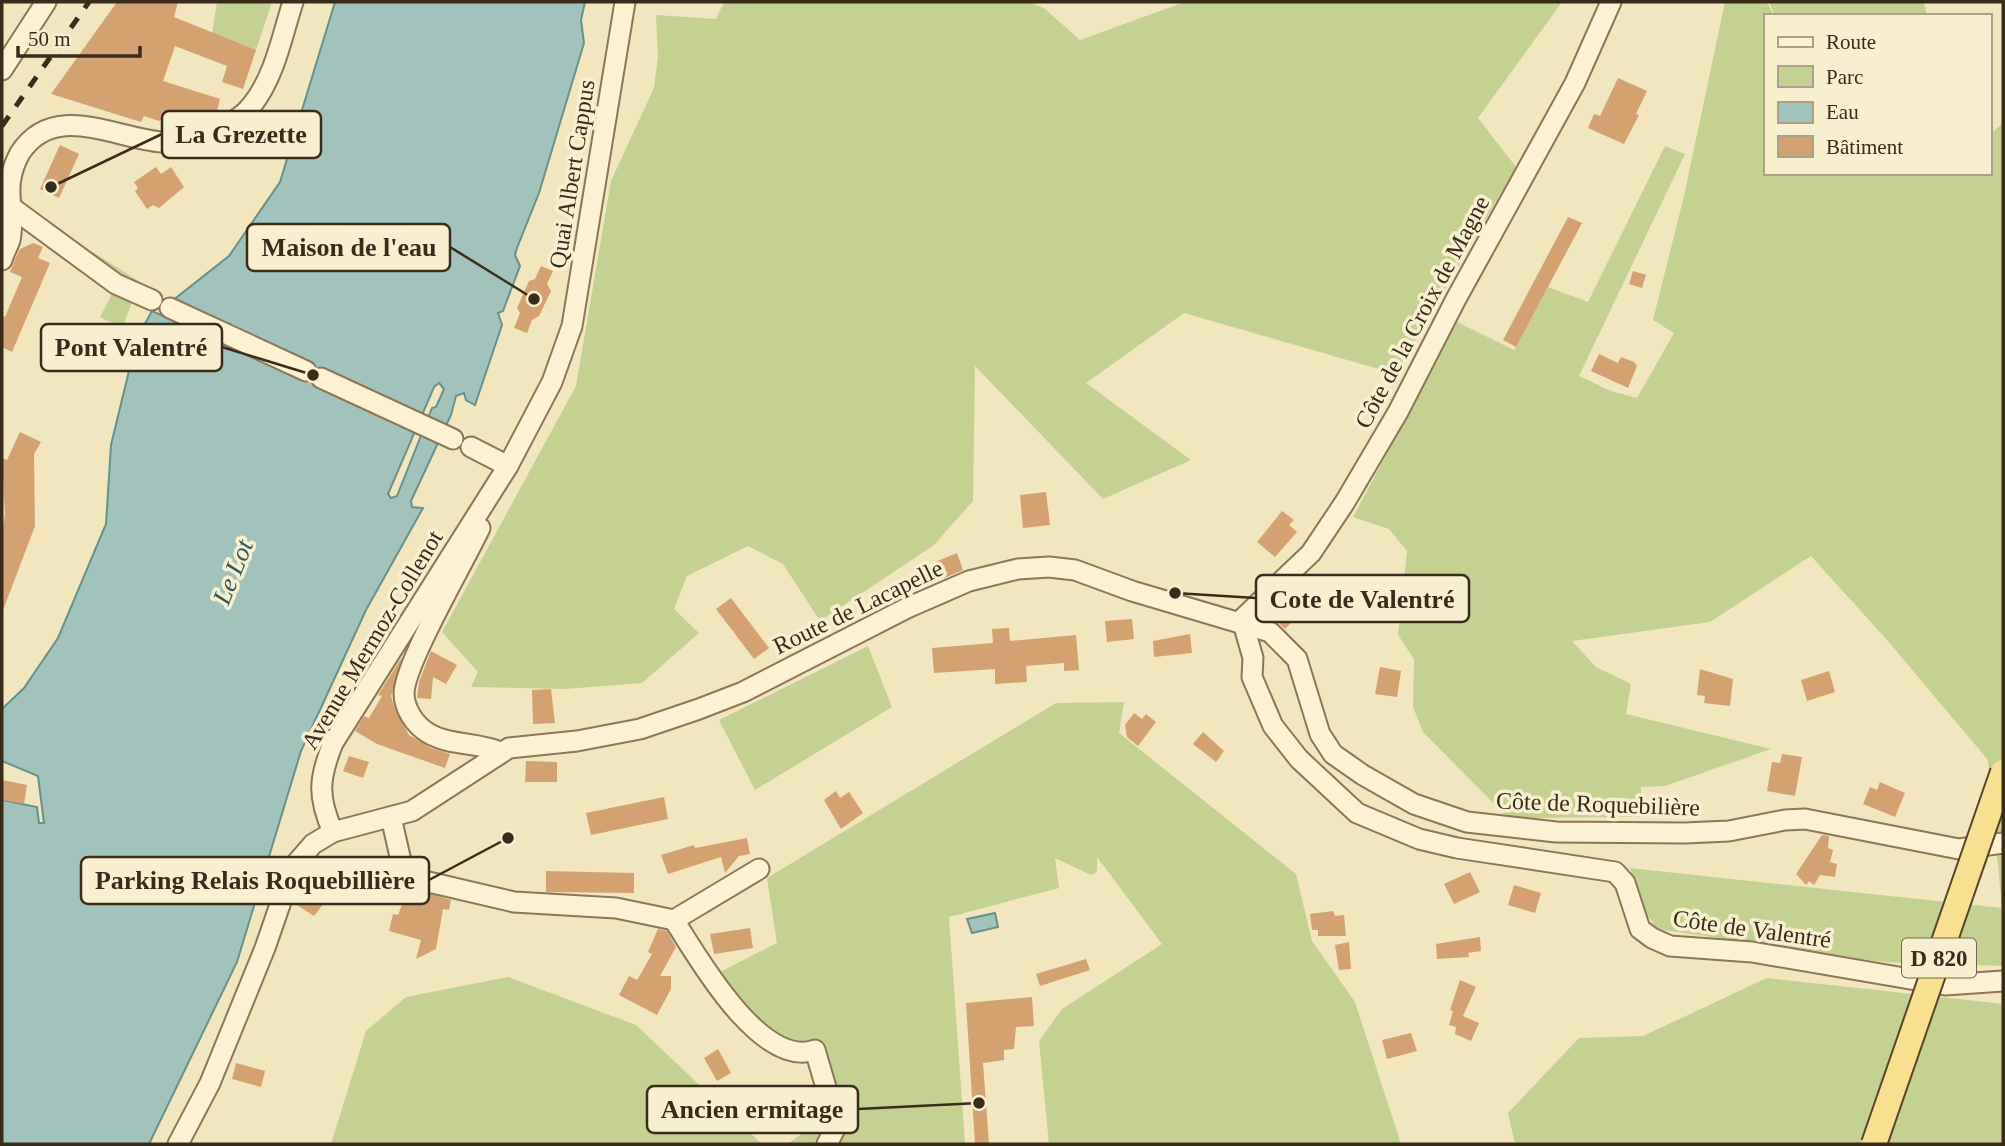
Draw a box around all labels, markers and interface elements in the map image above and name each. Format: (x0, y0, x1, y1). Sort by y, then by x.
scale bar (18, 14, 140, 58)
legend (1764, 14, 1991, 175)
text: 50 m (28, 27, 71, 51)
text: Route (1826, 30, 1876, 54)
text: Parc (1826, 65, 1863, 89)
street label: Quai Albert Cappus (544, 78, 600, 270)
text: Eau (1826, 100, 1859, 124)
callout: La Grezette (162, 111, 321, 158)
text: La Grezette (175, 120, 307, 149)
text: Bâtiment (1826, 135, 1903, 159)
street label: Côte de la Croix de Magne (1350, 191, 1494, 433)
callout: Maison de l'eau (247, 224, 450, 271)
text: Maison de l'eau (262, 233, 436, 262)
callout: Pont Valentré (41, 324, 222, 371)
text: Pont Valentré (55, 333, 207, 362)
street label: Avenue Mermoz-Collenot (296, 526, 448, 754)
water label: Le Lot (207, 535, 259, 610)
street label: Route de Lacapelle (769, 555, 947, 659)
callout: Cote de Valentré (1256, 575, 1469, 622)
text: Cote de Valentré (1270, 585, 1454, 614)
street label: Côte de Roquebilière (1496, 787, 1700, 821)
callout: Parking Relais Roquebillière (81, 857, 429, 904)
text: Parking Relais Roquebillière (95, 866, 415, 895)
street label: Côte de Valentré (1671, 905, 1833, 953)
road number: D 820 (1902, 939, 1976, 978)
callout: Ancien ermitage (647, 1086, 858, 1133)
text: Ancien ermitage (661, 1095, 843, 1124)

